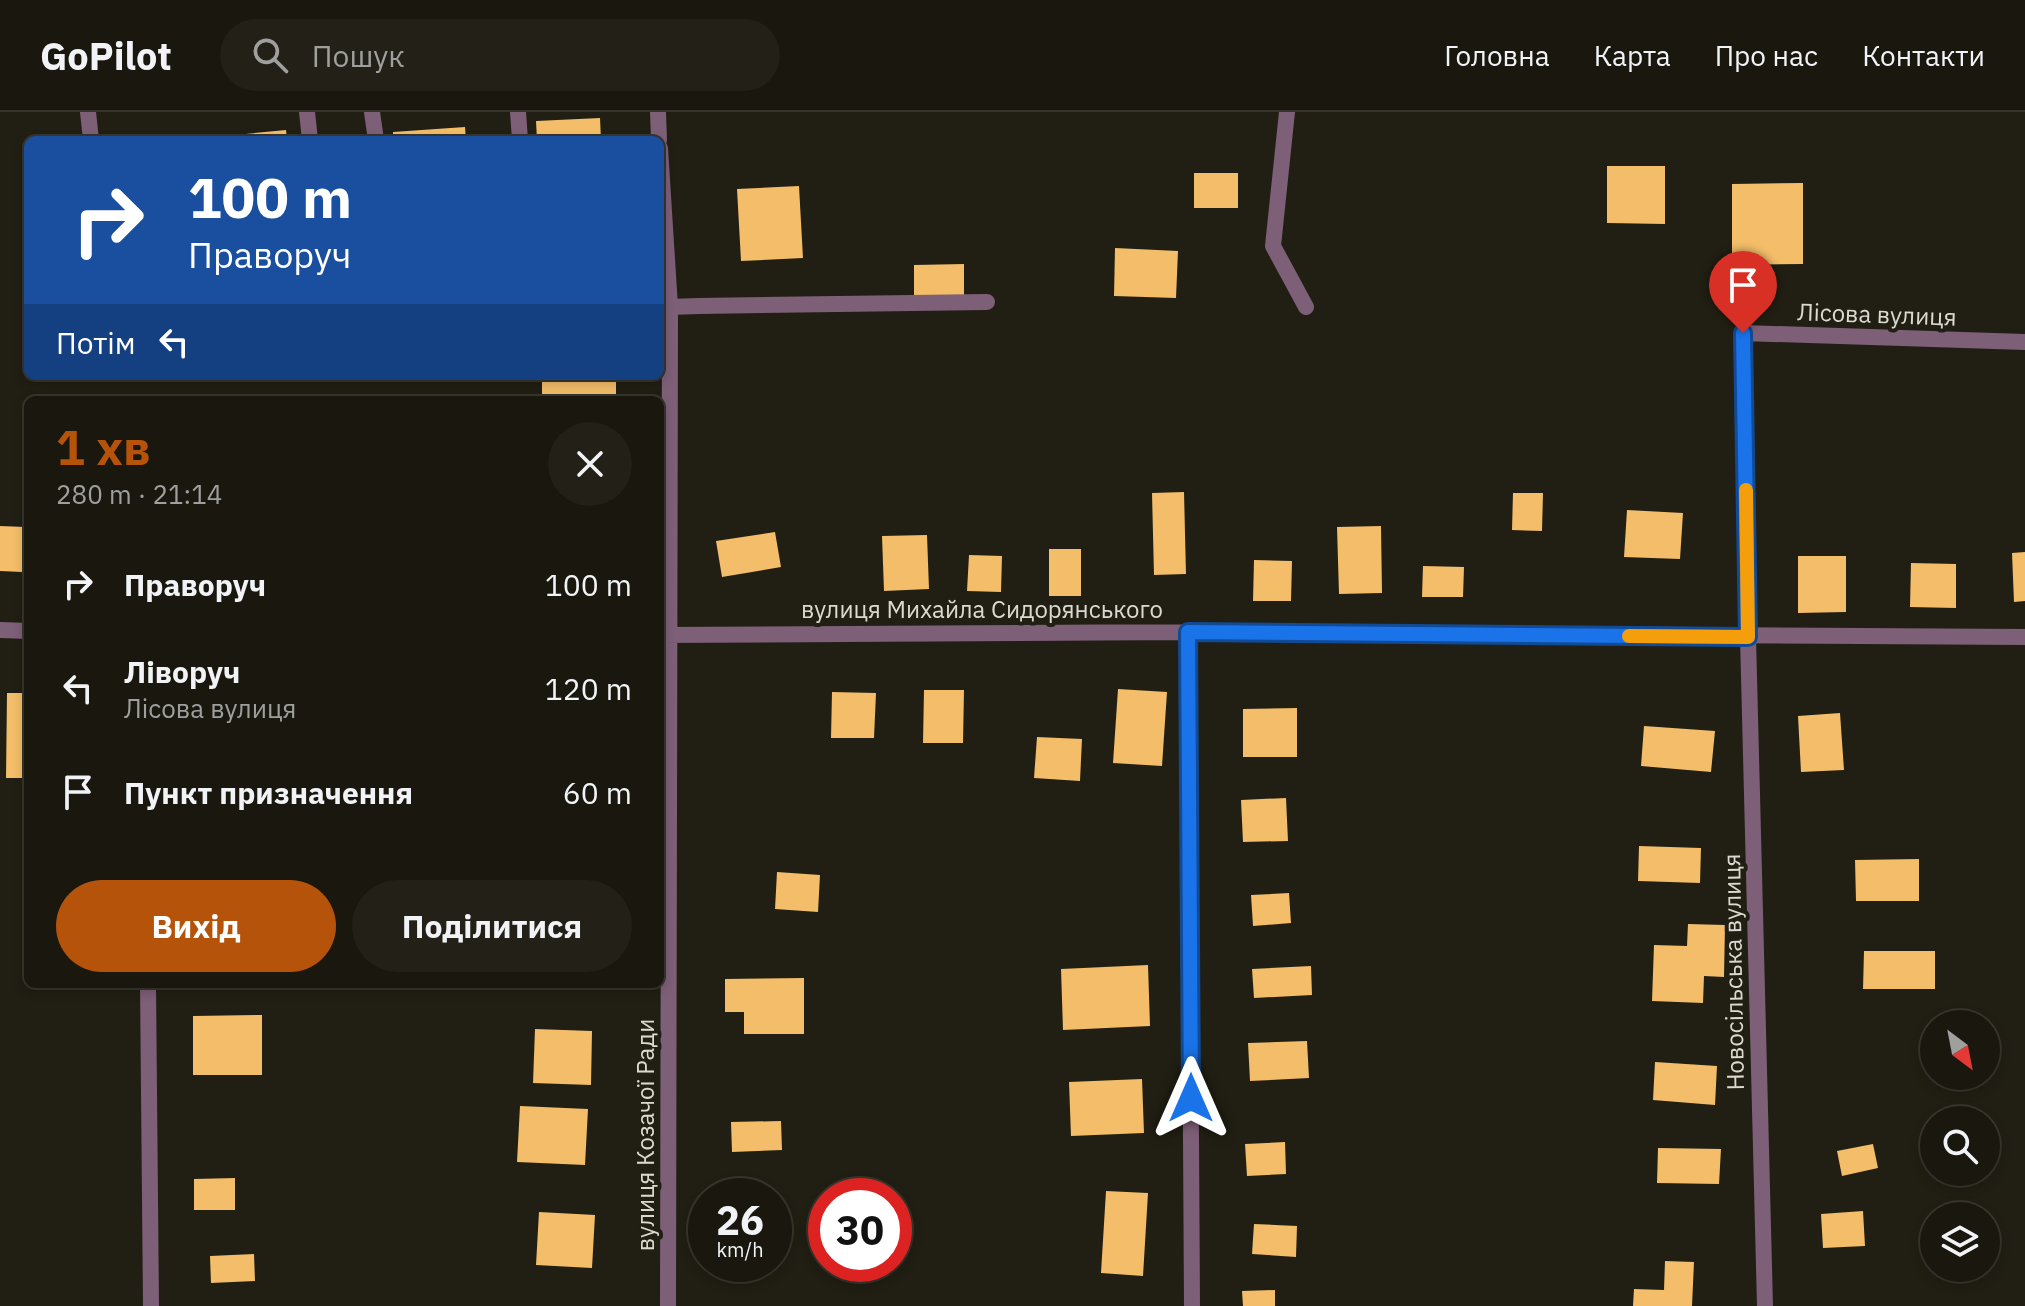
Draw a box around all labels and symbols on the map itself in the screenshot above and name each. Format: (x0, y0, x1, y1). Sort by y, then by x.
pin (1709, 251, 1777, 333)
street label: Лісова вулиця (1797, 295, 1957, 333)
street label: вулиця Михайла Сидорянського (801, 593, 1163, 625)
street label: Новосільська вулиця (1715, 853, 1751, 1091)
north arrow (1920, 1010, 2000, 1090)
street label: вулиця Козачої Ради (629, 1019, 661, 1251)
position arrow (1149, 1056, 1233, 1140)
speed limit sign: 30 (808, 1178, 912, 1282)

